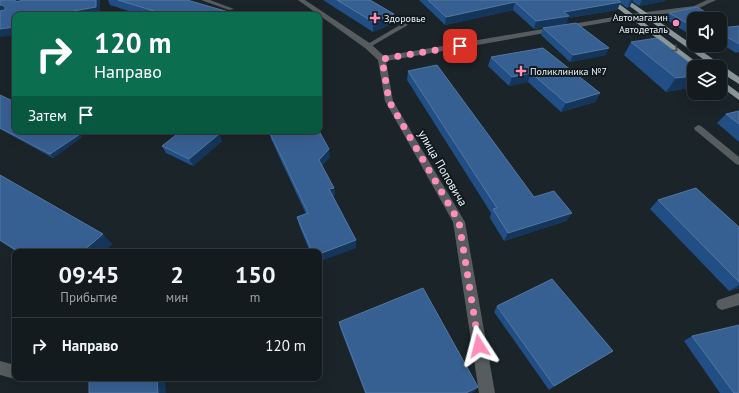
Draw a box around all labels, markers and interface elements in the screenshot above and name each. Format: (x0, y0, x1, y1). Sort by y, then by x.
place label: Автомагазин Автодеталь (613, 11, 668, 36)
marker: Здоровье (369, 12, 381, 24)
place label: Здоровье (384, 12, 426, 25)
map controls (687, 12, 727, 100)
button: sound (687, 12, 727, 52)
marker: Автомагазин Автодеталь (671, 18, 681, 28)
text: 120 m (94, 24, 171, 61)
icon: right (28, 28, 80, 80)
pin (443, 29, 477, 63)
icon: arrive (449, 35, 471, 57)
one-way arrow (670, 44, 677, 51)
text: Направо (94, 60, 162, 83)
button: layers (687, 60, 727, 100)
marker: Поликлиника №7 (515, 65, 527, 77)
place label: Поликлиника №7 (530, 65, 607, 78)
icon: arrive (75, 104, 97, 126)
text: Затем (28, 106, 67, 125)
street label: улица Поповича (415, 127, 471, 209)
text: 09:45 (58, 259, 119, 290)
text: 2 (170, 259, 184, 290)
text: 150 (235, 259, 276, 290)
text: Прибытие (60, 289, 117, 306)
text: мин (166, 289, 188, 306)
text: m (250, 289, 260, 306)
position arrow (458, 325, 500, 367)
icon: right (28, 335, 50, 357)
text: Направо (62, 336, 118, 355)
text: 120 m (265, 336, 306, 355)

